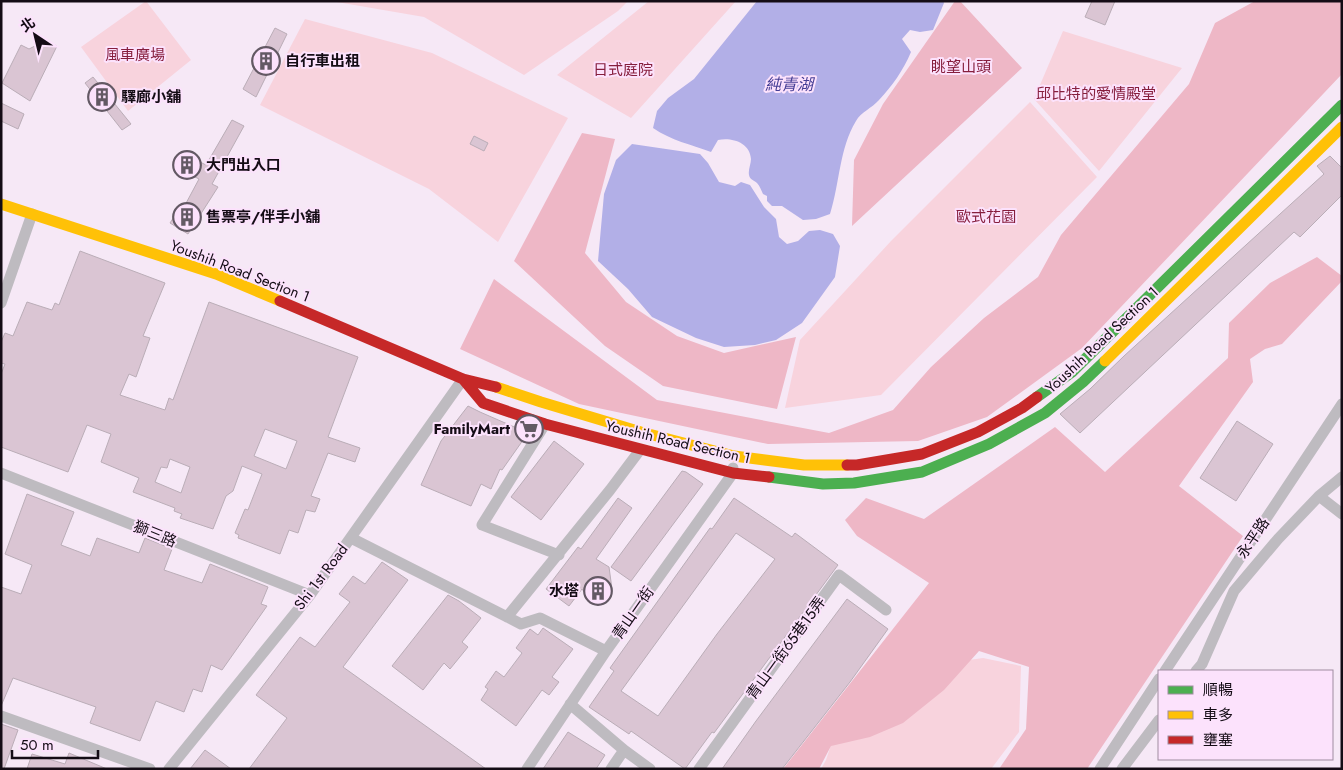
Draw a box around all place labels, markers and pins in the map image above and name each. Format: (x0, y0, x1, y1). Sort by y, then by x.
building icon: 自行車出租 (251, 46, 281, 76)
place label: 自行車出租 (285, 50, 360, 72)
building icon: 驛廊小舖 (87, 82, 117, 112)
place label: 驛廊小舖 (121, 86, 181, 108)
building icon: 大門出入口 (172, 150, 202, 180)
place label: 大門出入口 (206, 154, 281, 176)
building icon: 售票亭/伴手小舖 (172, 202, 202, 232)
place label: 售票亭/伴手小舖 (206, 206, 320, 228)
supermarket icon: FamilyMart (514, 414, 544, 444)
place label: FamilyMart (433, 418, 510, 440)
building icon: 水塔 (583, 576, 613, 606)
place label: 水塔 (549, 580, 579, 602)

